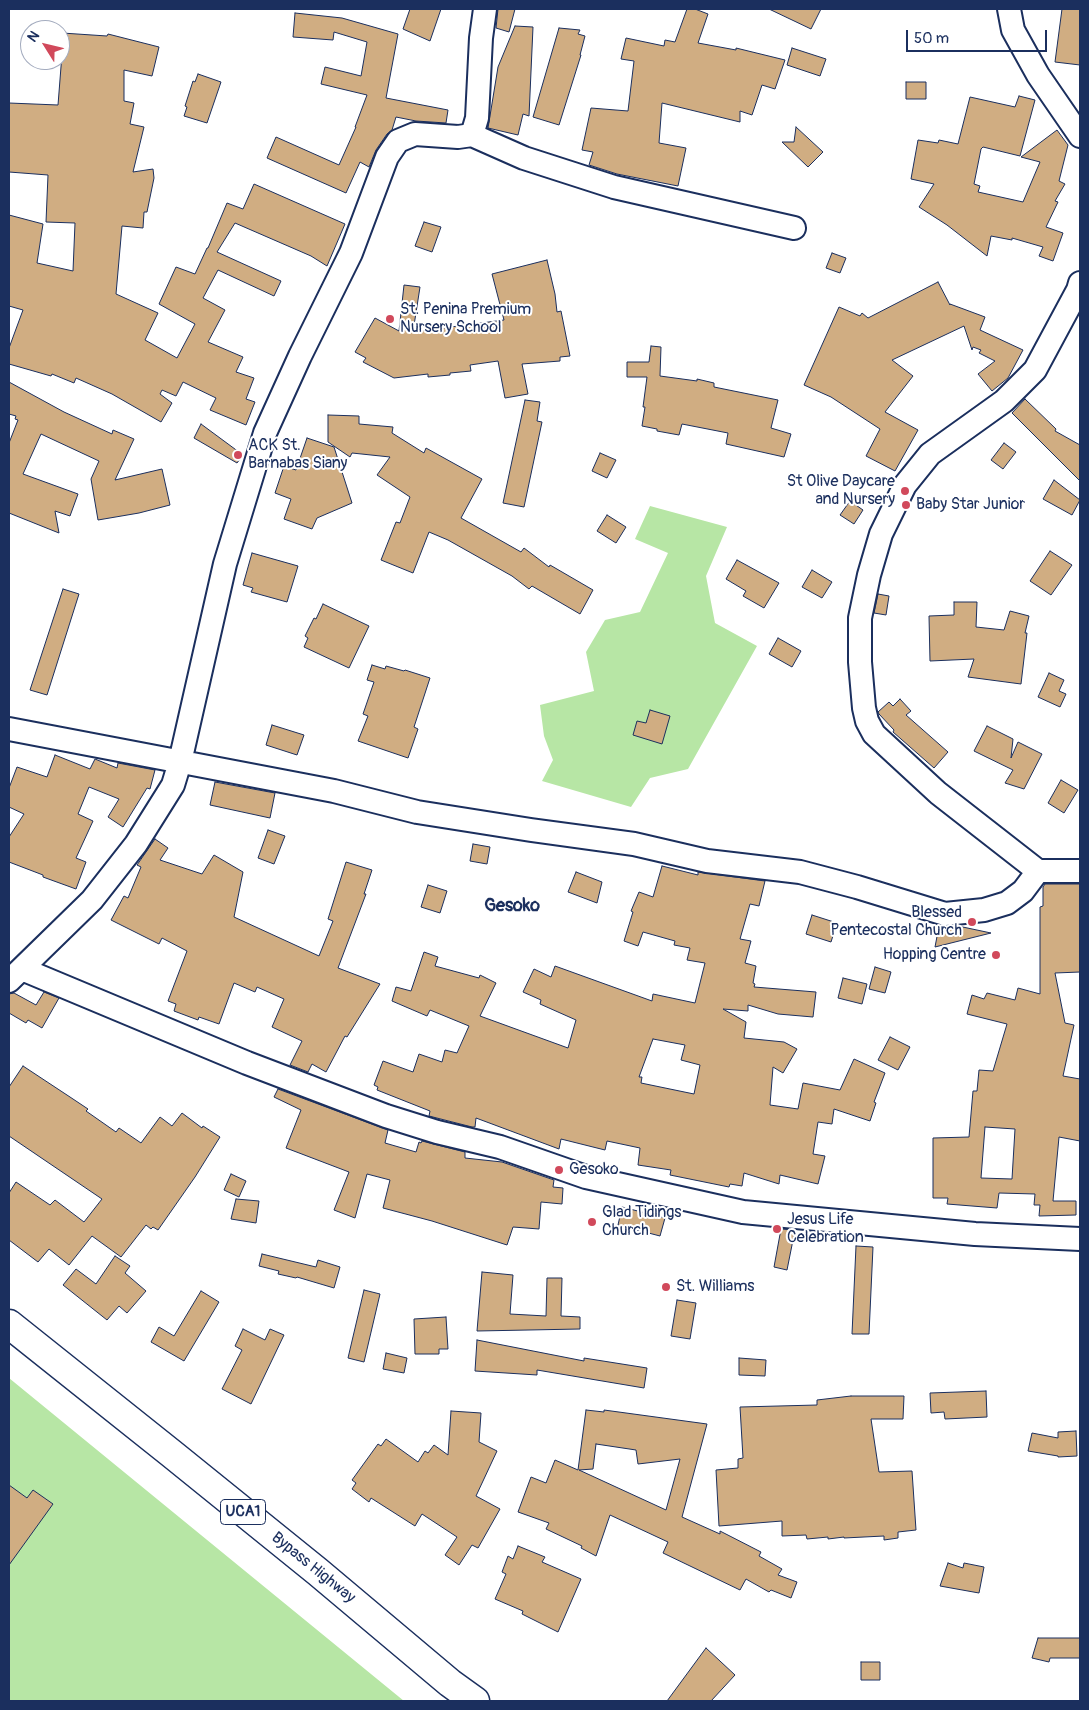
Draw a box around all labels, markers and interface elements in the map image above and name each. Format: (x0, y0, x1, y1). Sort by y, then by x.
north arrow (20, 20, 70, 70)
scale bar (909, 20, 1050, 52)
text: N (24, 28, 43, 45)
text: 50 m (914, 29, 949, 48)
place label: St. Penina Premium Nursery School (400, 300, 531, 338)
marker: St. Penina Premium Nursery School (384, 313, 396, 325)
place label: ACK St. Barnabas Siany (248, 436, 347, 474)
marker: ACK St. Barnabas Siany (232, 449, 244, 461)
place label: St Olive Daycare and Nursery (787, 472, 895, 510)
marker: St Olive Daycare and Nursery (899, 485, 911, 497)
place label: Baby Star Junior (916, 495, 1025, 515)
marker: Baby Star Junior (900, 499, 912, 511)
district label: Gesoko (484, 895, 540, 917)
place label: Blessed Pentecostal Church (831, 903, 962, 941)
marker: Blessed Pentecostal Church (966, 916, 978, 928)
place label: Hopping Centre (883, 945, 986, 965)
marker: Hopping Centre (990, 949, 1002, 961)
place label: Gesoko (569, 1160, 619, 1180)
marker: Gesoko (553, 1164, 565, 1176)
place label: Glad Tidings Church (602, 1203, 682, 1241)
place label: Jesus Life Celebration (787, 1210, 864, 1248)
marker: Glad Tidings Church (586, 1216, 598, 1228)
marker: Jesus Life Celebration (771, 1223, 783, 1235)
place label: St. Williams (676, 1277, 754, 1297)
marker: St. Williams (660, 1281, 672, 1293)
road number: UCA1 (220, 1500, 266, 1524)
street label: Bypass Highway (267, 1528, 359, 1608)

